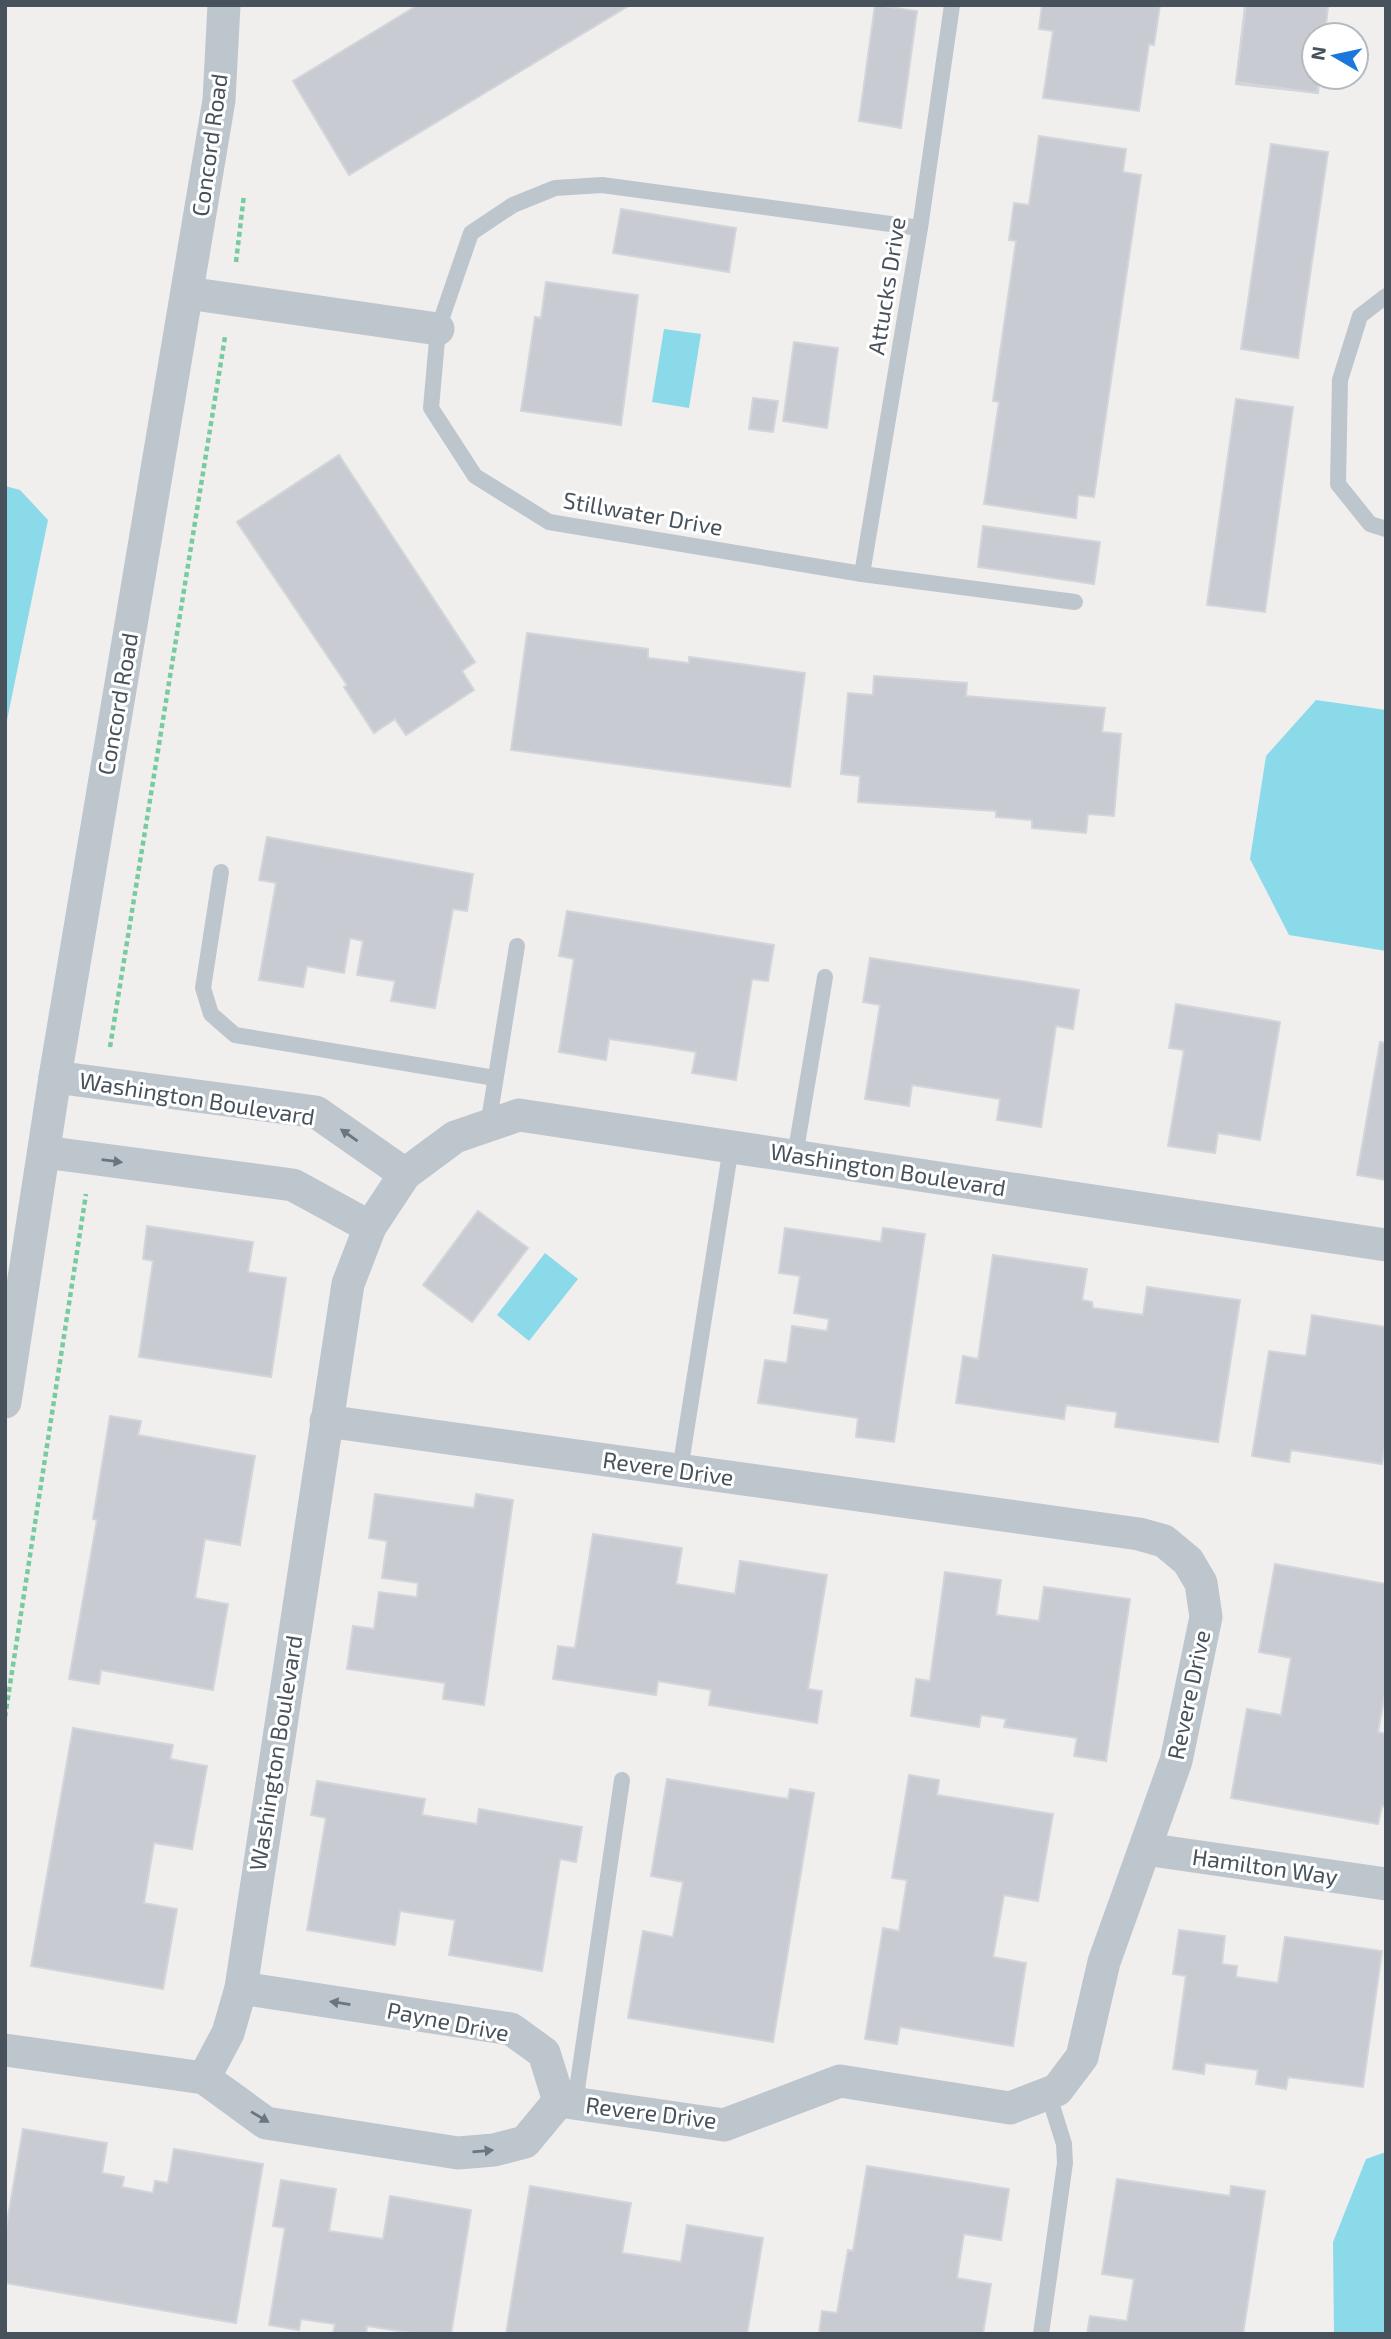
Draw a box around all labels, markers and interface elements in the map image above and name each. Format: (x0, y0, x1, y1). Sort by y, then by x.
north arrow (1300, 21, 1370, 91)
text: N (1305, 45, 1330, 62)
street label: Concord Road (185, 72, 233, 218)
street label: Attucks Drive (861, 215, 911, 357)
street label: Stillwater Drive (561, 485, 725, 541)
street label: Concord Road (91, 631, 143, 777)
street label: Washington Boulevard (78, 1066, 317, 1130)
one-way arrow (340, 1128, 358, 1142)
street label: Washington Boulevard (769, 1137, 1008, 1201)
one-way arrow (101, 1156, 123, 1167)
street label: Revere Drive (601, 1445, 735, 1491)
street label: Revere Drive (1161, 1627, 1215, 1762)
street label: Washington Boulevard (243, 1633, 307, 1872)
street label: Hamilton Way (1190, 1842, 1340, 1890)
street label: Payne Drive (385, 1995, 512, 2047)
one-way arrow (328, 1997, 350, 2008)
street label: Revere Drive (584, 2090, 718, 2134)
one-way arrow (250, 2110, 270, 2123)
one-way arrow (472, 2145, 494, 2156)

